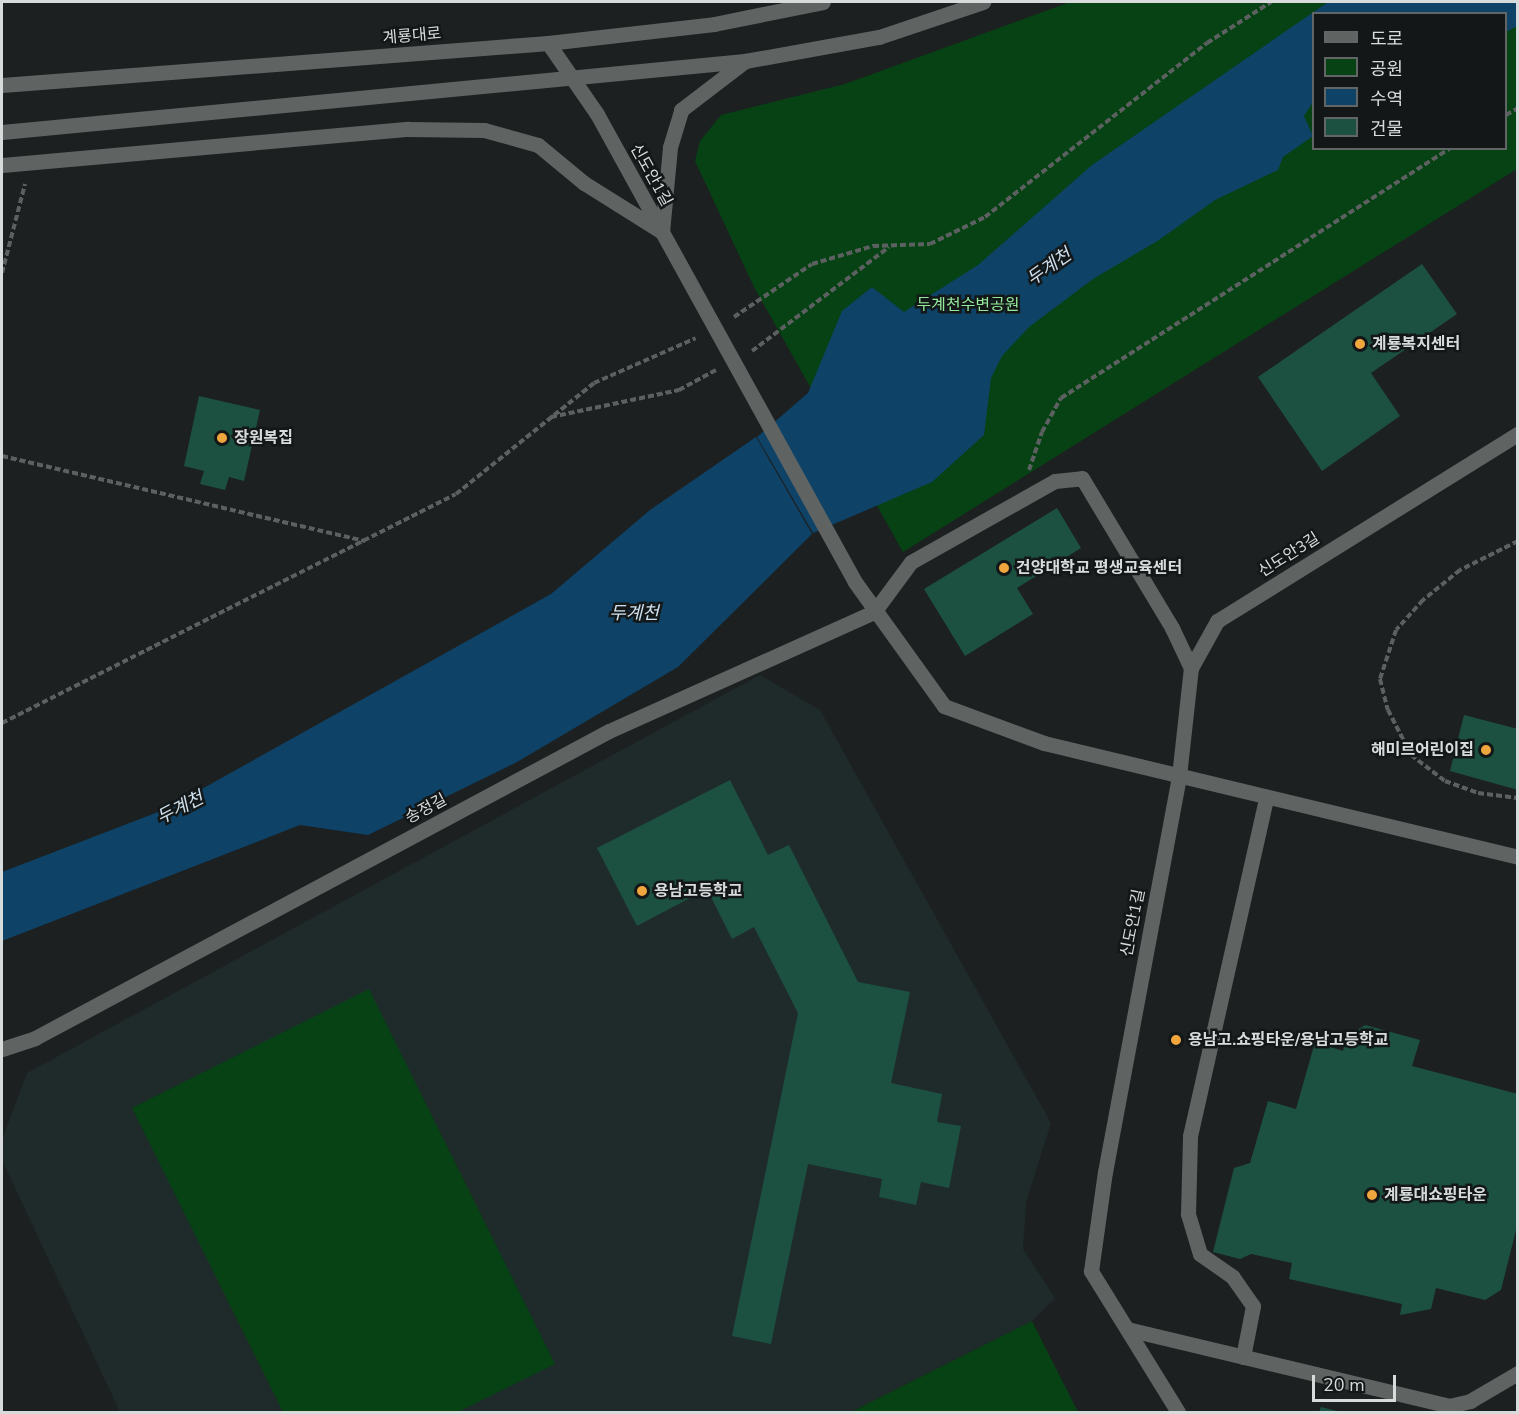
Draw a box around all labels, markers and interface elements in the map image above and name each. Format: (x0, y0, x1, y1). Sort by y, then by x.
legend (1312, 12, 1507, 150)
street label: 계룡대로 (382, 24, 442, 48)
text: 도로 (1370, 27, 1403, 51)
text: 공원 (1370, 57, 1403, 81)
text: 수역 (1370, 87, 1403, 111)
text: 건물 (1370, 117, 1403, 141)
street label: 신도안1길 (626, 140, 676, 210)
water label: 두계천 (1022, 244, 1076, 290)
park label: 두계천수변공원 (916, 295, 1020, 315)
place label: 계룡복지센터 (1372, 334, 1460, 354)
marker: 계룡복지센터 (1353, 337, 1367, 351)
place label: 장원복집 (234, 428, 293, 448)
marker: 장원복집 (215, 431, 229, 445)
street label: 신도안3길 (1255, 529, 1323, 581)
place label: 건양대학교 평생교육센터 (1016, 558, 1182, 578)
marker: 건양대학교 평생교육센터 (997, 561, 1011, 575)
water label: 두계천 (609, 602, 659, 624)
place label: 해미르어린이집 (1371, 740, 1474, 760)
marker: 해미르어린이집 (1479, 743, 1493, 757)
water label: 두계천 (153, 787, 207, 829)
street label: 송정길 (402, 790, 450, 828)
place label: 용남고등학교 (654, 881, 742, 901)
marker: 용남고등학교 (635, 884, 649, 898)
street label: 신도안1길 (1117, 888, 1149, 958)
place label: 용남고.쇼핑타운/용남고등학교 (1188, 1030, 1388, 1050)
marker: 용남고.쇼핑타운/용남고등학교 (1169, 1033, 1183, 1047)
place label: 계룡대쇼핑타운 (1384, 1185, 1487, 1205)
marker: 계룡대쇼핑타운 (1365, 1188, 1379, 1202)
scale bar (1315, 1363, 1399, 1401)
text: 20 m (1323, 1373, 1365, 1397)

